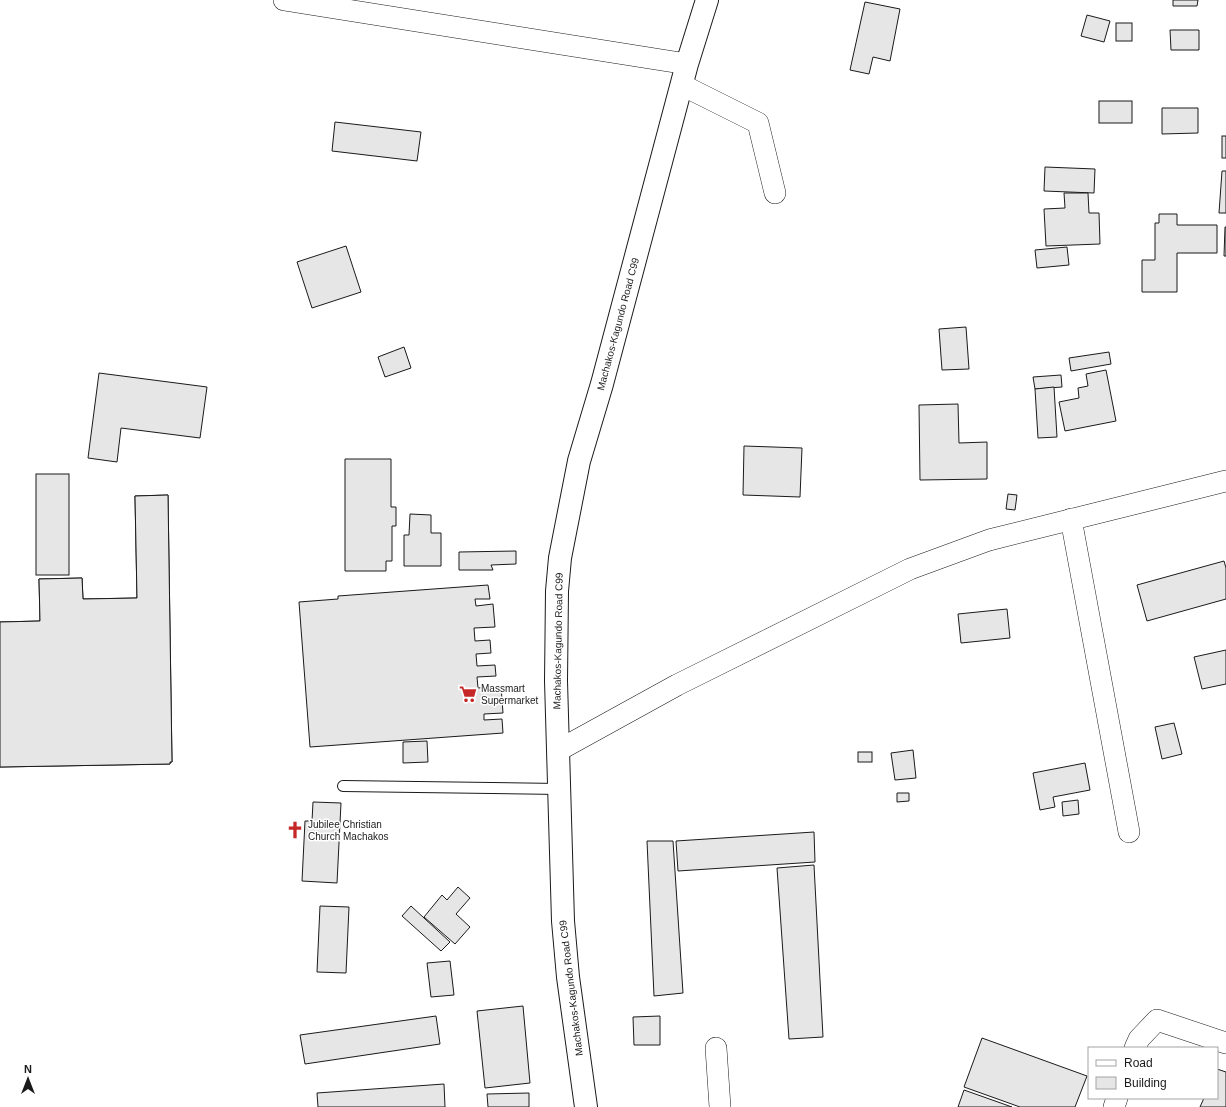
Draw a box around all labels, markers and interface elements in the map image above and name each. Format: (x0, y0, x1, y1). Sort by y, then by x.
street label: Machakos-Kagundo Road C99 (595, 256, 641, 391)
street label: Machakos-Kagundo Road C99 (551, 572, 565, 709)
place label: Massmart Supermarket (481, 683, 538, 706)
supermarket icon: Massmart Supermarket (458, 684, 478, 704)
place label: Jubilee Christian Church Machakos (308, 819, 389, 842)
church icon: Jubilee Christian Church Machakos (285, 820, 305, 840)
street label: Machakos-Kagundo Road C99 (557, 919, 585, 1057)
legend (1088, 1047, 1218, 1099)
text: Road (1124, 1056, 1153, 1070)
north arrow (8, 1059, 48, 1099)
text: N (24, 1063, 32, 1075)
text: Building (1124, 1076, 1167, 1090)

